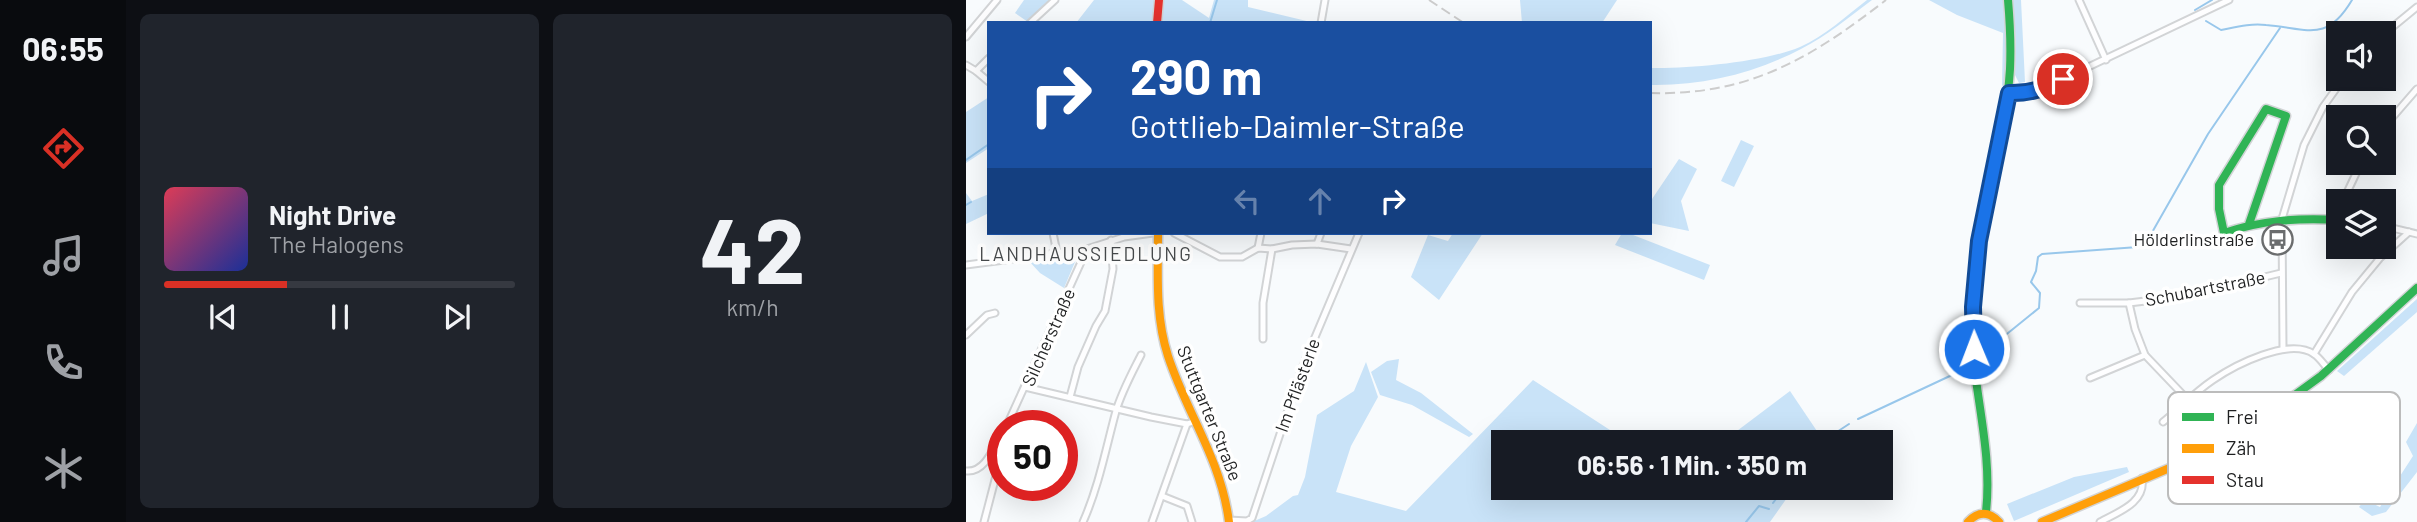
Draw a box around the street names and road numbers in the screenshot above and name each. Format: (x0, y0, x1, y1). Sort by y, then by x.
street label: Schubartstraße (2143, 266, 2267, 310)
street label: Silcherstraße (1017, 285, 1079, 389)
street label: Im Pflästerle (1270, 335, 1324, 435)
street label: Stuttgarter Straße (1173, 342, 1247, 484)

